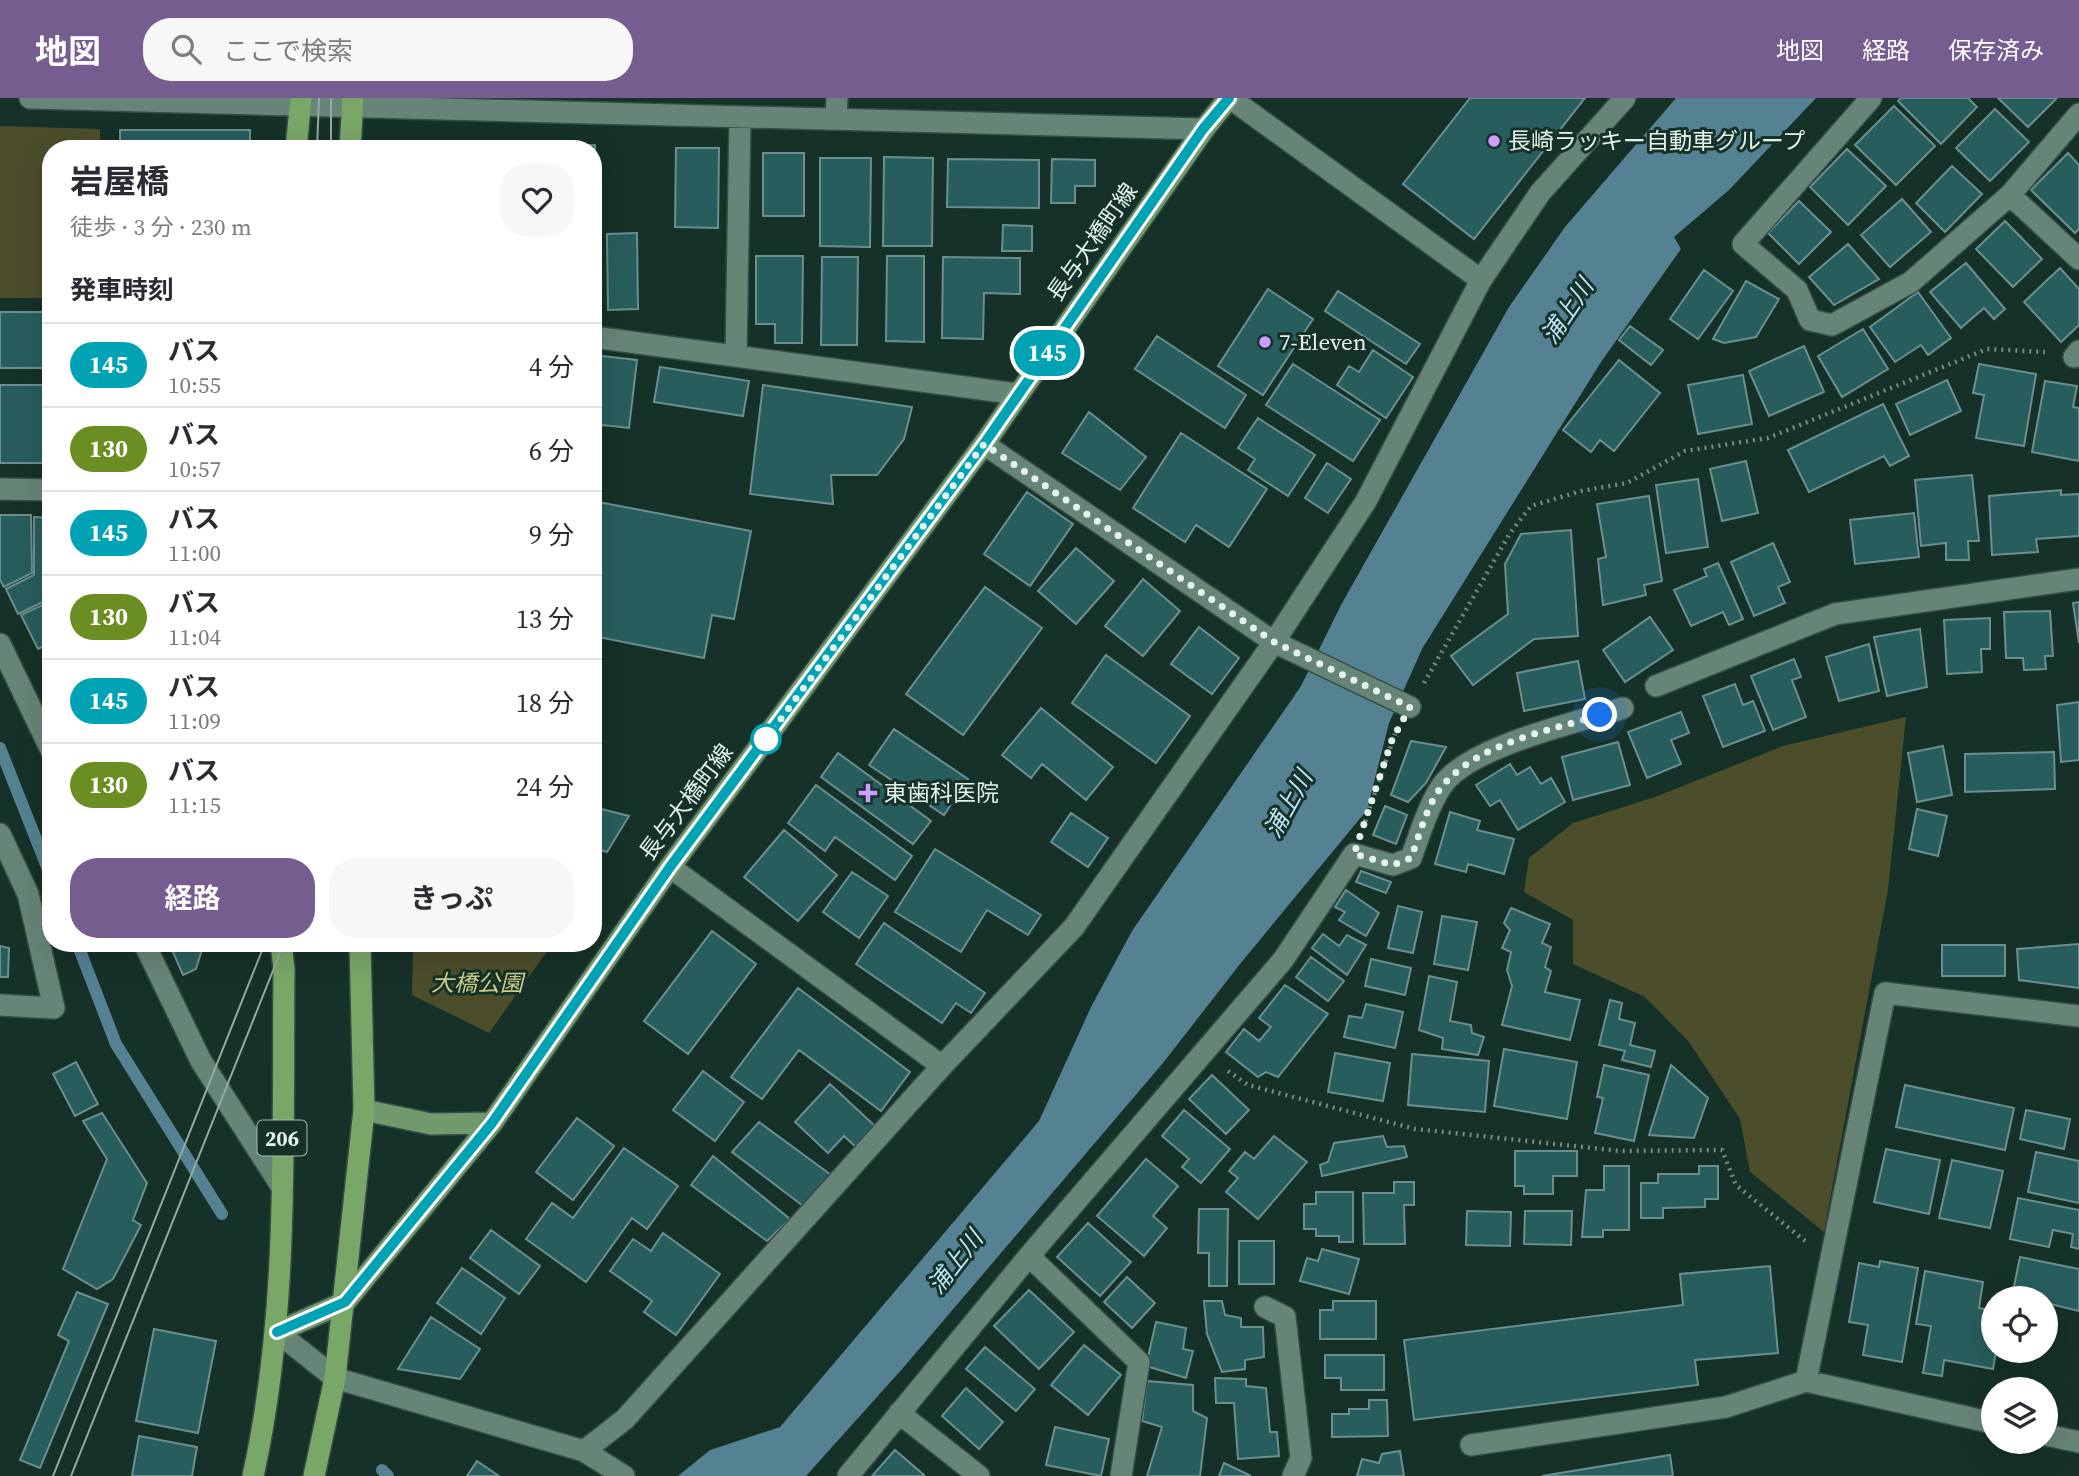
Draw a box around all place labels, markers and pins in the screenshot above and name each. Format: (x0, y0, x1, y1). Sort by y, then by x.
place label: 長崎ラッキー自動車グループ (1508, 125, 1806, 157)
marker: 長崎ラッキー自動車グループ (1486, 133, 1502, 149)
place label: 7-Eleven (1279, 326, 1367, 358)
marker: 7-Eleven (1257, 334, 1273, 350)
unlabelled marker (751, 724, 781, 754)
place label: 東歯科医院 (884, 777, 999, 809)
marker: 東歯科医院 (858, 783, 878, 803)

